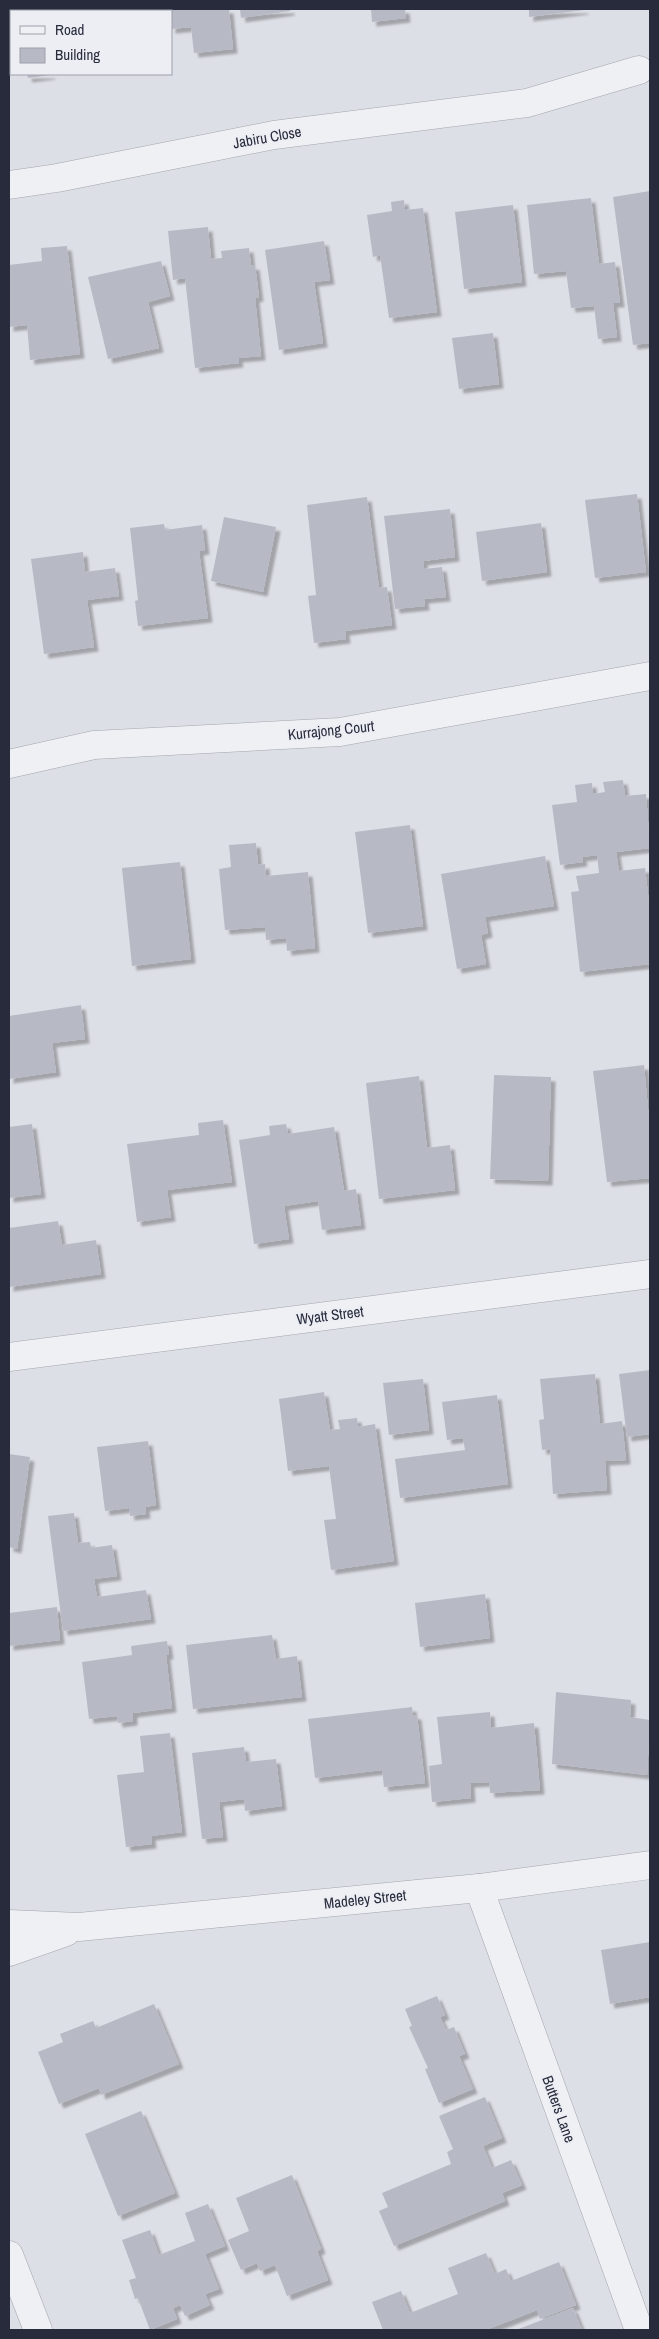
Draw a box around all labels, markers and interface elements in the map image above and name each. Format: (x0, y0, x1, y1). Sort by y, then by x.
legend (10, 10, 172, 75)
text: Road (55, 19, 84, 40)
text: Building (55, 44, 100, 65)
street label: Jabiru Close (231, 121, 303, 153)
street label: Kurrajong Court (287, 715, 376, 745)
street label: Wyatt Street (295, 1300, 365, 1330)
street label: Madeley Street (323, 1884, 408, 1914)
street label: Butters Lane (537, 2073, 581, 2146)

